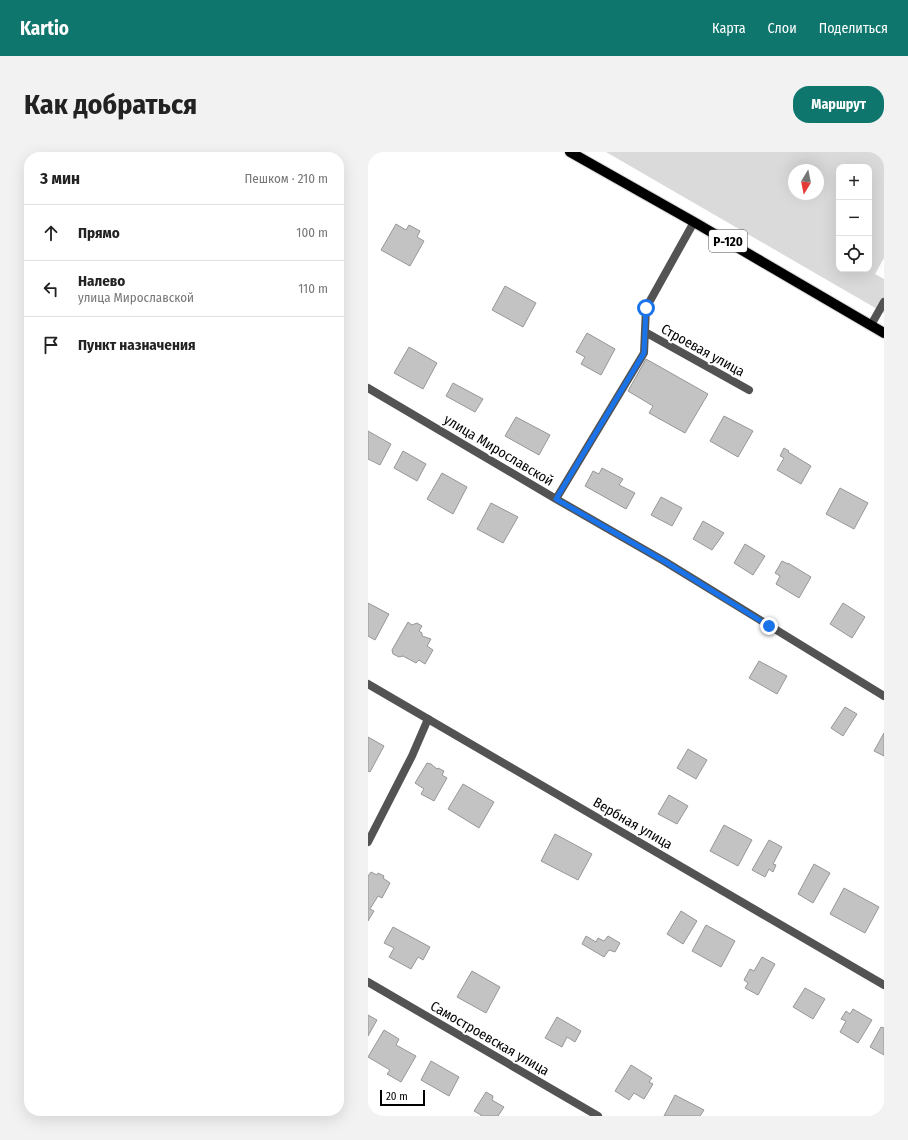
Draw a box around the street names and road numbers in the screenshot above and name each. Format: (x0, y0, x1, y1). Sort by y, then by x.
road number: Р-120 (709, 230, 747, 252)
street label: Строевая улица (658, 320, 748, 380)
street label: улица Мирославской (441, 411, 557, 490)
street label: Вербная улица (590, 794, 676, 853)
street label: Самостроевская улица (427, 997, 552, 1080)

